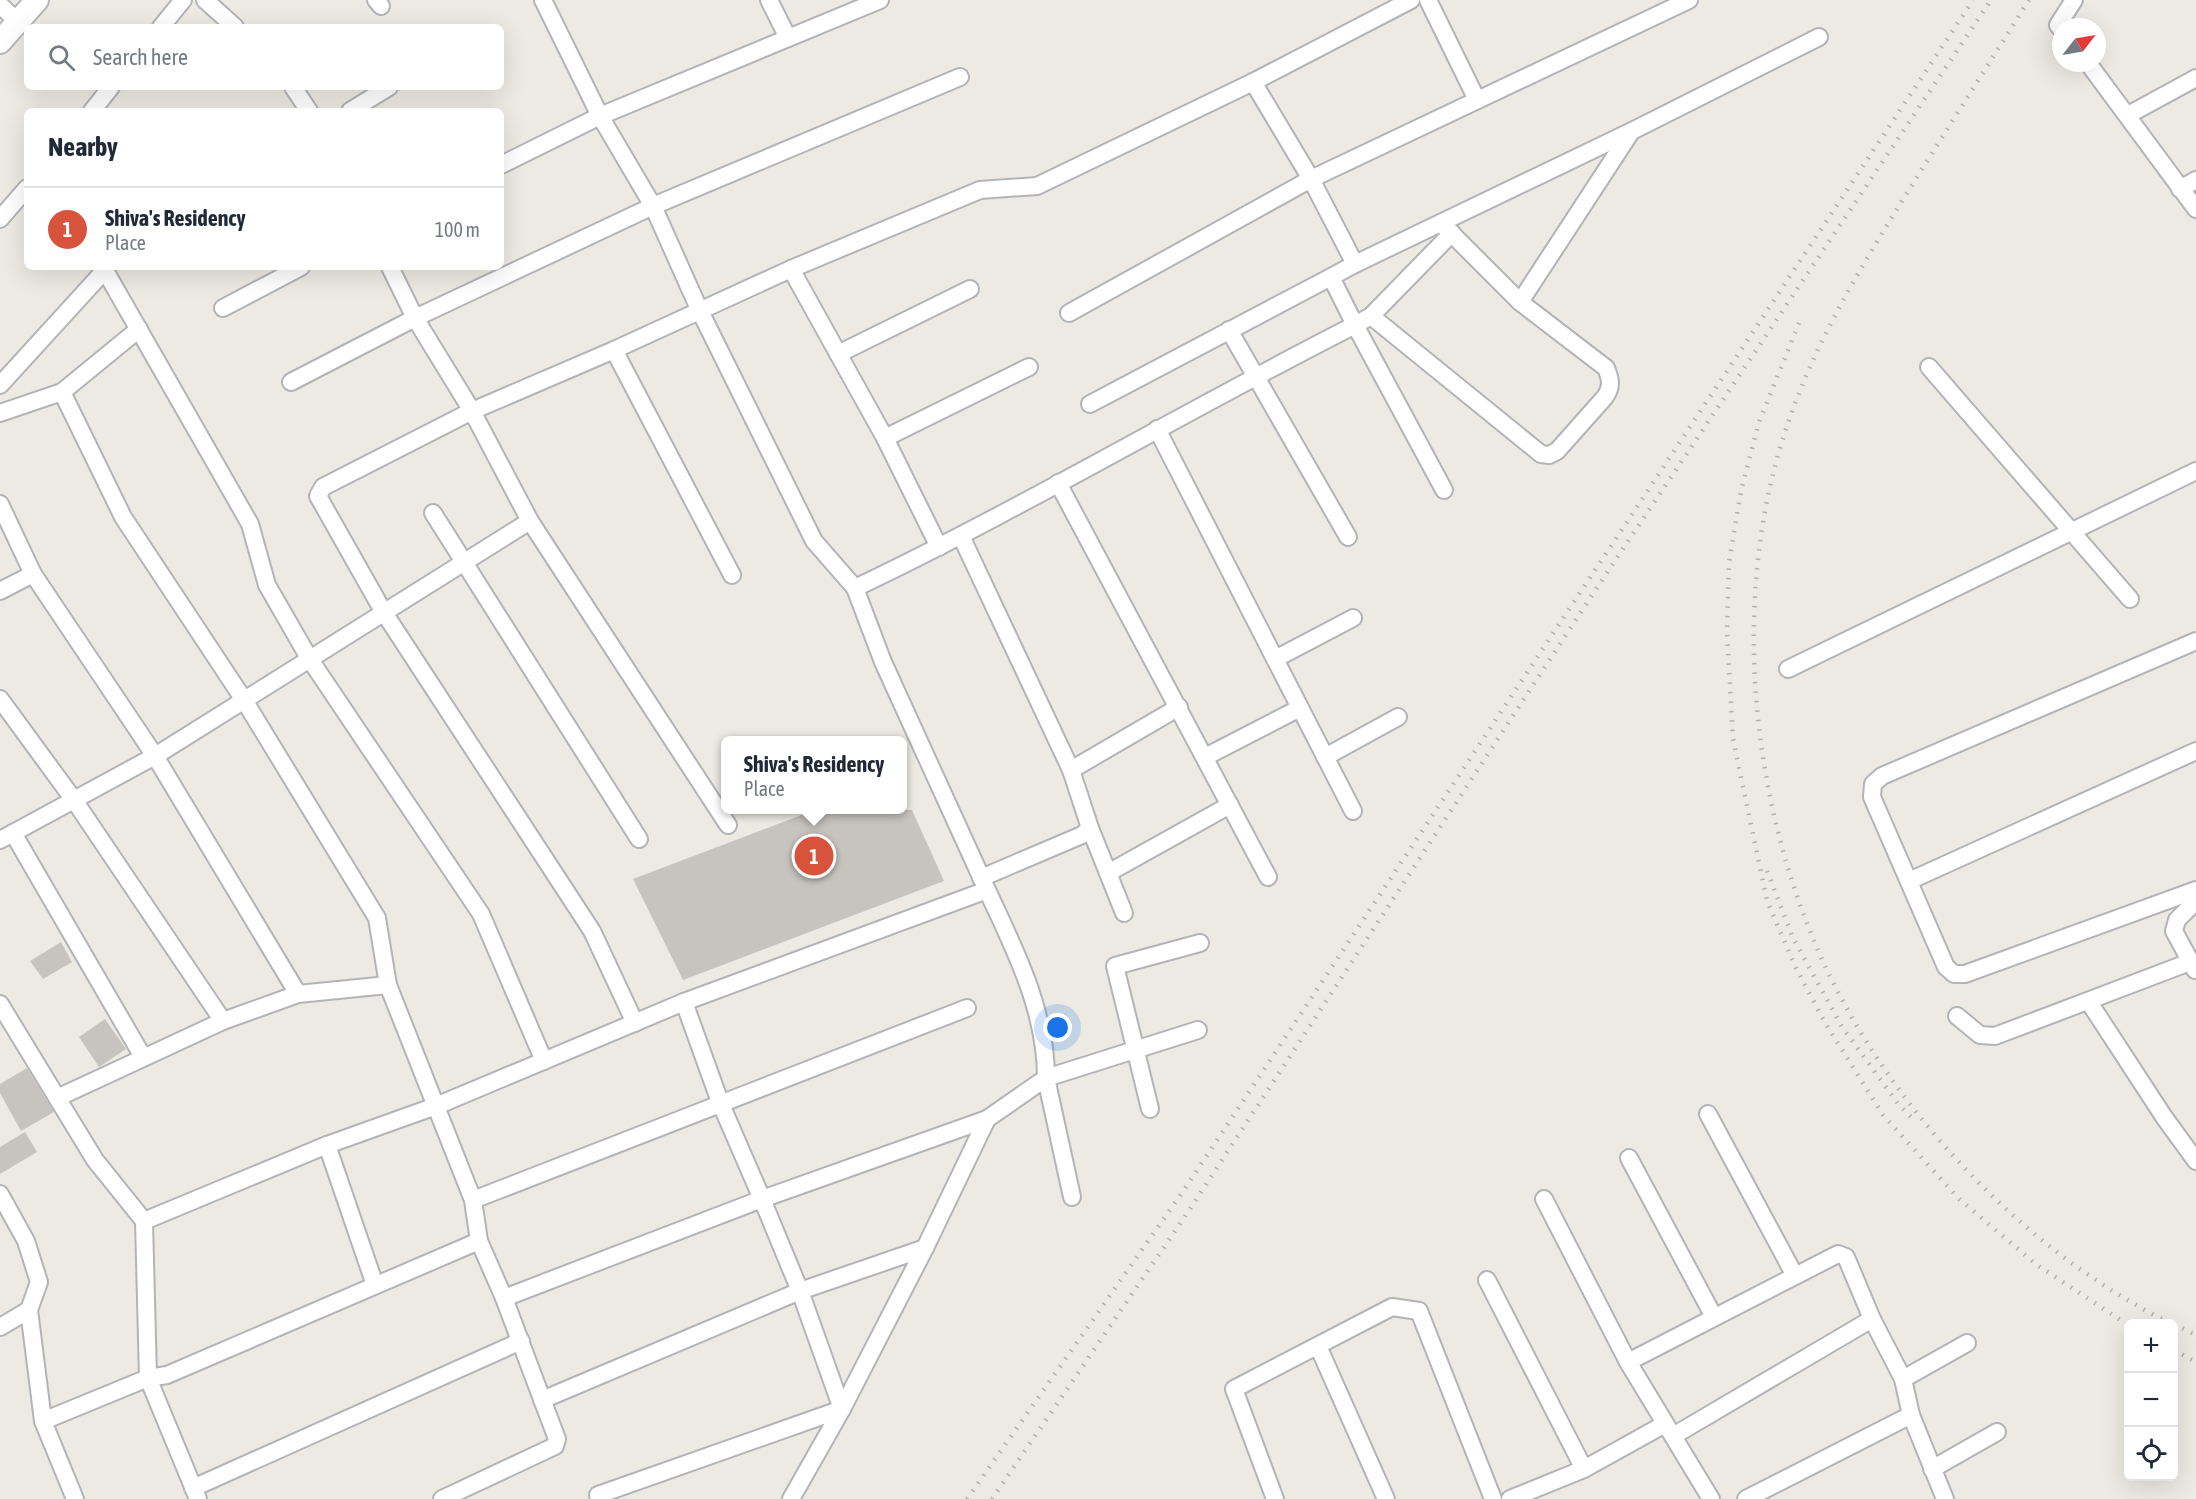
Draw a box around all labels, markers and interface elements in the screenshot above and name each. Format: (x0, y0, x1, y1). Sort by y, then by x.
north arrow (2052, 18, 2106, 72)
search box (24, 24, 504, 90)
icon: search (45, 41, 78, 74)
text: Search here (93, 44, 188, 70)
text: Nearby (48, 132, 118, 162)
text: Shiva's Residency (105, 205, 246, 231)
text: 1 (63, 218, 72, 241)
text: 100 m (435, 218, 480, 241)
text: Place (105, 231, 146, 254)
popup (721, 736, 907, 814)
text: Shiva's Residency (744, 751, 884, 777)
text: Place (744, 777, 785, 800)
pin: 1 (794, 834, 834, 878)
your location (1043, 1013, 1072, 1042)
map controls (2124, 1319, 2178, 1481)
button: + (2124, 1319, 2178, 1373)
button: − (2124, 1373, 2178, 1427)
button: locate (2124, 1427, 2178, 1481)

